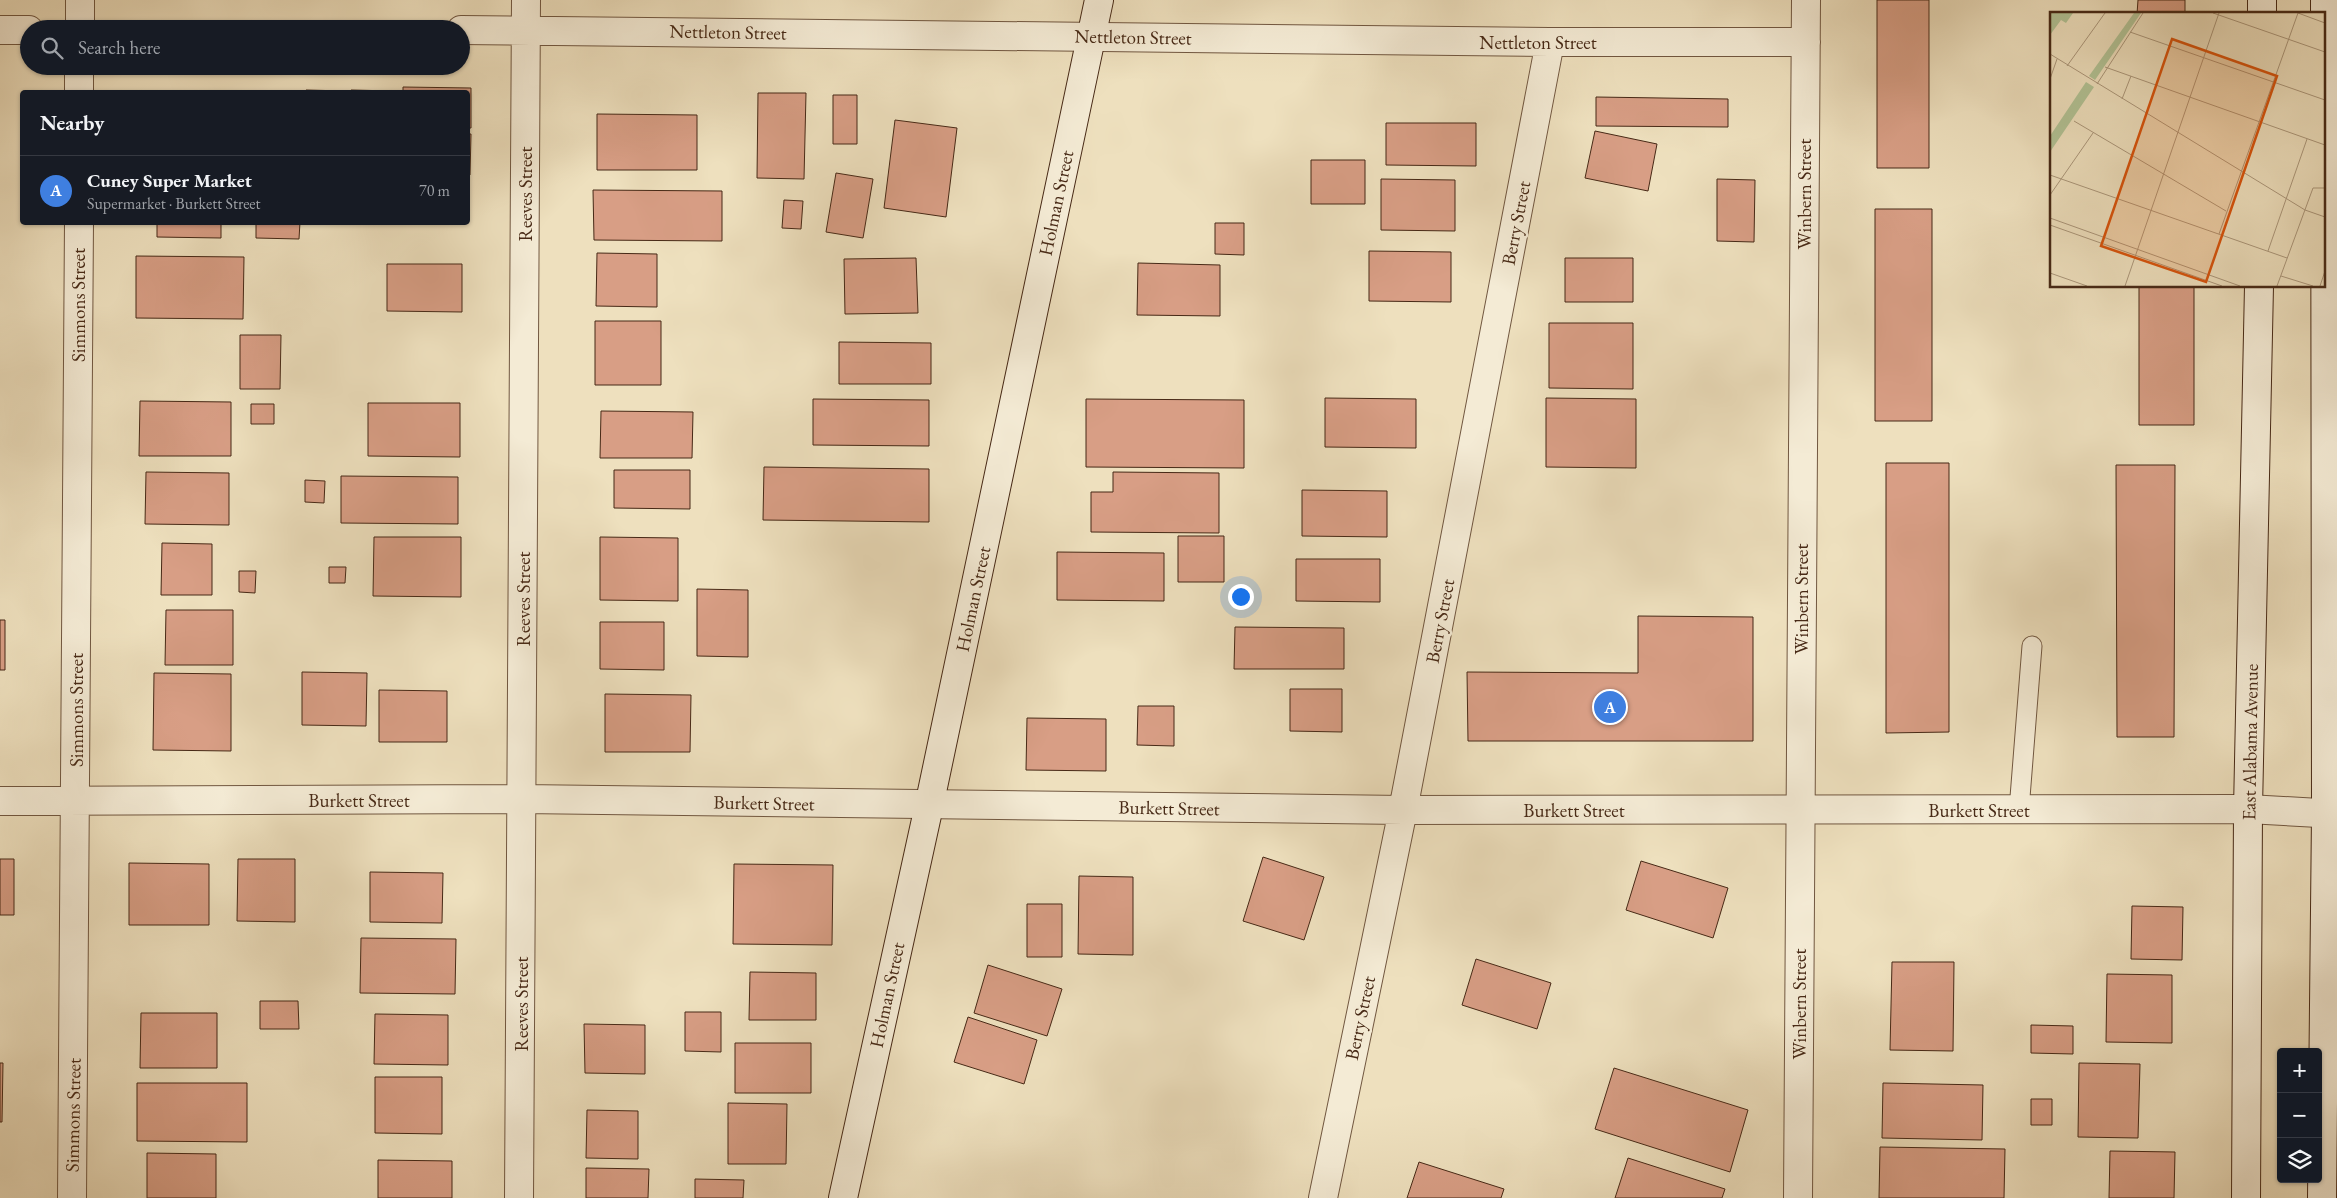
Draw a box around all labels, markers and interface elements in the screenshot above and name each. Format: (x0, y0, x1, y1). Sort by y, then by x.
inset map (2050, 12, 2324, 288)
street label: Nettleton Street (669, 18, 787, 46)
search box (20, 20, 470, 75)
street label: Nettleton Street (1074, 23, 1192, 51)
street label: Nettleton Street (1479, 30, 1597, 55)
icon: search (38, 34, 66, 62)
text: Search here (78, 35, 160, 60)
text: Nearby (40, 109, 104, 136)
street label: Winbern Street (1792, 139, 1817, 249)
street label: Reeves Street (513, 146, 538, 242)
street label: Holman Street (1033, 148, 1079, 258)
text: Cuney Super Market (87, 168, 252, 193)
street label: Berry Street (1496, 179, 1536, 267)
text: A (50, 180, 62, 201)
text: 70 m (419, 180, 450, 201)
text: Supermarket · Burkett Street (87, 193, 261, 214)
street label: Simmons Street (66, 248, 91, 362)
street label: Holman Street (950, 544, 996, 654)
street label: Winbern Street (1789, 544, 1814, 654)
street label: Reeves Street (511, 551, 536, 647)
street label: Berry Street (1420, 577, 1460, 665)
your location (1228, 584, 1254, 610)
street label: Simmons Street (64, 653, 89, 767)
street label: East Alabama Avenue (2236, 663, 2264, 821)
pin: A (1594, 688, 1626, 726)
street label: Burkett Street (308, 788, 410, 813)
street label: Burkett Street (713, 790, 815, 816)
street label: Burkett Street (1118, 795, 1220, 821)
street label: Burkett Street (1523, 798, 1625, 823)
street label: Burkett Street (1928, 798, 2030, 823)
street label: Holman Street (864, 940, 910, 1050)
street label: Winbern Street (1787, 949, 1812, 1059)
street label: Reeves Street (509, 956, 534, 1052)
street label: Berry Street (1339, 974, 1381, 1062)
map controls (2277, 1048, 2322, 1183)
button: + (2277, 1048, 2322, 1093)
street label: Simmons Street (60, 1058, 86, 1172)
button: − (2277, 1093, 2322, 1138)
button: layers (2277, 1138, 2322, 1183)

